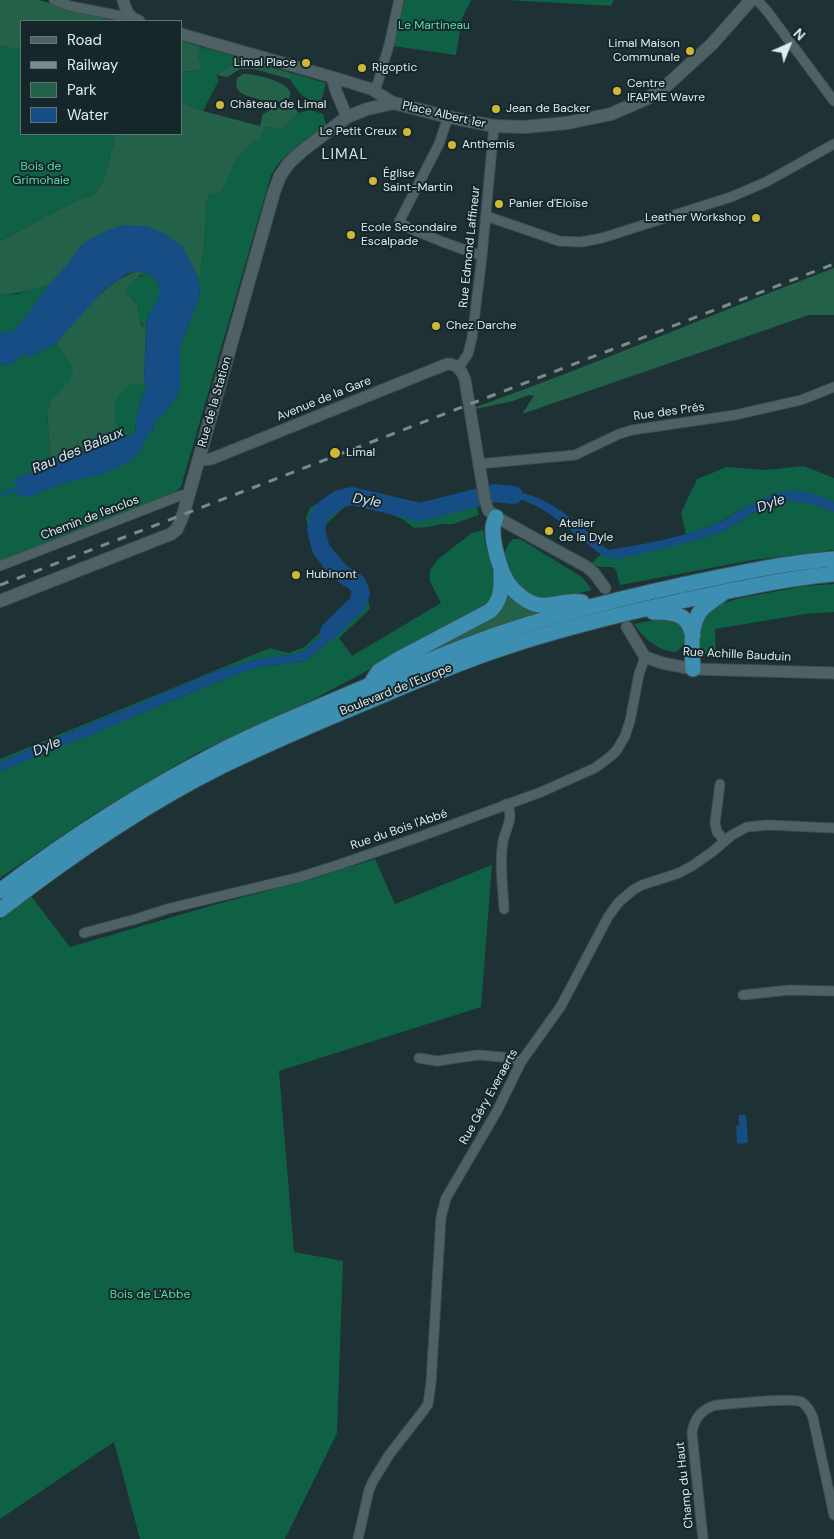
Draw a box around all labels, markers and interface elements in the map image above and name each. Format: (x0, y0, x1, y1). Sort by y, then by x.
park label: Le Martineau (398, 19, 470, 33)
legend (20, 20, 182, 135)
north arrow (764, 20, 814, 70)
text: N (789, 24, 809, 44)
text: Road (67, 30, 102, 50)
place label: Limal Maison Communale (608, 37, 680, 65)
marker: Limal Maison Communale (684, 45, 696, 57)
text: Railway (67, 55, 118, 75)
place label: Limal Place (234, 56, 296, 70)
marker: Limal Place (300, 57, 312, 69)
place label: Rigoptic (372, 61, 417, 75)
marker: Rigoptic (356, 62, 368, 74)
place label: Centre IFAPME Wavre (627, 77, 705, 105)
text: Park (67, 80, 97, 100)
marker: Centre IFAPME Wavre (611, 85, 623, 97)
place label: Château de Limal (230, 98, 326, 112)
street label: Place Albert 1er (401, 98, 487, 132)
marker: Château de Limal (214, 99, 226, 111)
place label: Jean de Backer (506, 102, 590, 116)
marker: Jean de Backer (490, 103, 502, 115)
text: Water (67, 105, 108, 125)
place label: Le Petit Creux (320, 125, 397, 139)
marker: Le Petit Creux (401, 126, 413, 138)
place label: Anthemis (462, 138, 515, 152)
marker: Anthemis (446, 139, 458, 151)
district label: LIMAL (321, 146, 369, 164)
park label: Bois de Grimohaie (12, 160, 70, 188)
place label: Église Saint-Martin (383, 167, 453, 195)
marker: Église Saint-Martin (367, 175, 379, 187)
street label: Rue Edmond Laffineur (456, 185, 484, 309)
place label: Panier d'Eloïse (509, 197, 588, 211)
marker: Panier d'Eloïse (493, 198, 505, 210)
place label: Leather Workshop (645, 211, 746, 225)
marker: Leather Workshop (750, 212, 762, 224)
place label: Ecole Secondaire Escalpade (361, 221, 457, 249)
marker: Ecole Secondaire Escalpade (345, 229, 357, 241)
place label: Chez Darche (446, 319, 517, 333)
marker: Chez Darche (430, 320, 442, 332)
street label: Rue de la Station (195, 355, 235, 449)
street label: Avenue de la Gare (275, 373, 373, 425)
street label: Rue des Prés (633, 400, 705, 424)
water label: Rau des Balaux (30, 424, 126, 478)
marker: Limal (328, 446, 342, 460)
place label: Limal (346, 446, 375, 460)
water label: Dyle (351, 490, 383, 512)
water label: Dyle (755, 491, 787, 517)
street label: Chemin de l'enclos (39, 493, 141, 543)
place label: Atelier de la Dyle (559, 517, 613, 545)
marker: Atelier de la Dyle (543, 525, 555, 537)
place label: Hubinont (306, 568, 357, 582)
marker: Hubinont (290, 569, 302, 581)
street label: Rue Achille Bauduin (682, 645, 792, 665)
street label: Boulevard de l'Europe (338, 661, 454, 719)
water label: Dyle (31, 734, 63, 760)
street label: Rue du Bois l'Abbé (349, 807, 449, 853)
street label: Rue Géry Everaerts (457, 1047, 521, 1147)
park label: Bois de L'Abbe (110, 1288, 190, 1302)
street label: Champ du Haut (673, 1441, 697, 1529)

